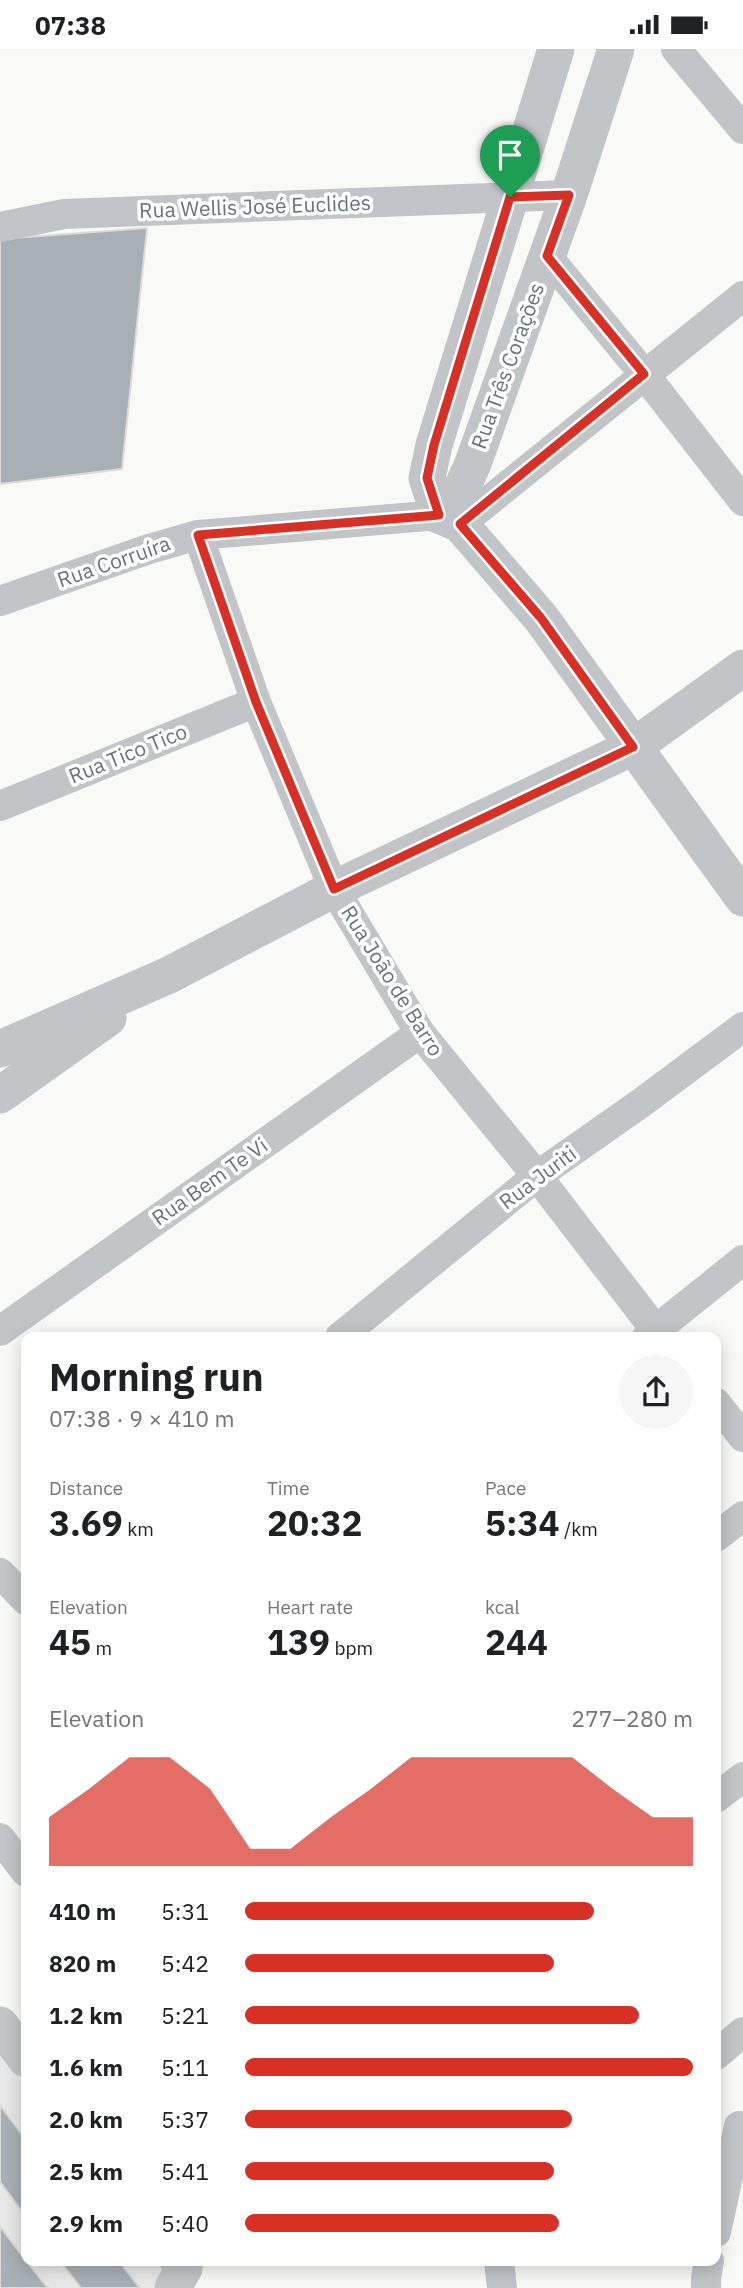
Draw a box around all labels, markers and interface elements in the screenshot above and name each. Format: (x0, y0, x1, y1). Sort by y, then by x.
text: 07:38 (35, 8, 106, 42)
pin (480, 125, 540, 197)
icon: arrive (491, 136, 529, 174)
street label: Rua Wellis José Euclides (139, 188, 371, 224)
street label: Rua Três Corações (464, 279, 550, 452)
street label: Rua Corruíra (53, 529, 174, 593)
street label: Rua Tico Tico (64, 717, 191, 790)
street label: Rua João de Barro (335, 900, 450, 1061)
street label: Rua Bem Te Vi (146, 1131, 273, 1231)
street label: Rua Juriti (493, 1139, 582, 1215)
text: Morning run (49, 1352, 264, 1401)
button: share (619, 1355, 693, 1429)
text: 07:38 · 9 × 410 m (49, 1403, 235, 1433)
text: Distance (49, 1476, 123, 1500)
text: Time (267, 1476, 310, 1500)
text: Pace (485, 1476, 526, 1500)
text: 3.69 (49, 1500, 123, 1546)
text: 20:32 (267, 1500, 363, 1546)
text: 5:34 (485, 1500, 560, 1546)
text: km (123, 1517, 154, 1541)
text: /km (560, 1517, 598, 1541)
text: Elevation (49, 1595, 128, 1619)
text: Heart rate (267, 1595, 353, 1619)
text: kcal (485, 1595, 520, 1619)
text: 45 (49, 1619, 91, 1665)
text: 139 (267, 1619, 330, 1665)
text: 244 (485, 1619, 548, 1665)
text: m (91, 1636, 112, 1660)
text: bpm (330, 1636, 373, 1660)
text: Elevation (49, 1703, 144, 1733)
text: 277–280 m (571, 1703, 693, 1733)
text: 410 m (49, 1896, 116, 1926)
text: 5:31 (161, 1896, 209, 1926)
text: 820 m (49, 1948, 116, 1978)
text: 5:42 (161, 1948, 209, 1978)
text: 1.2 km (49, 2000, 123, 2030)
text: 5:21 (161, 2000, 209, 2030)
text: 1.6 km (49, 2052, 123, 2082)
text: 5:11 (161, 2052, 209, 2082)
text: 2.0 km (49, 2104, 123, 2134)
text: 5:37 (161, 2104, 209, 2134)
text: 2.5 km (49, 2156, 123, 2186)
text: 5:41 (161, 2156, 209, 2186)
text: 2.9 km (49, 2208, 123, 2238)
text: 5:40 (161, 2208, 209, 2238)

